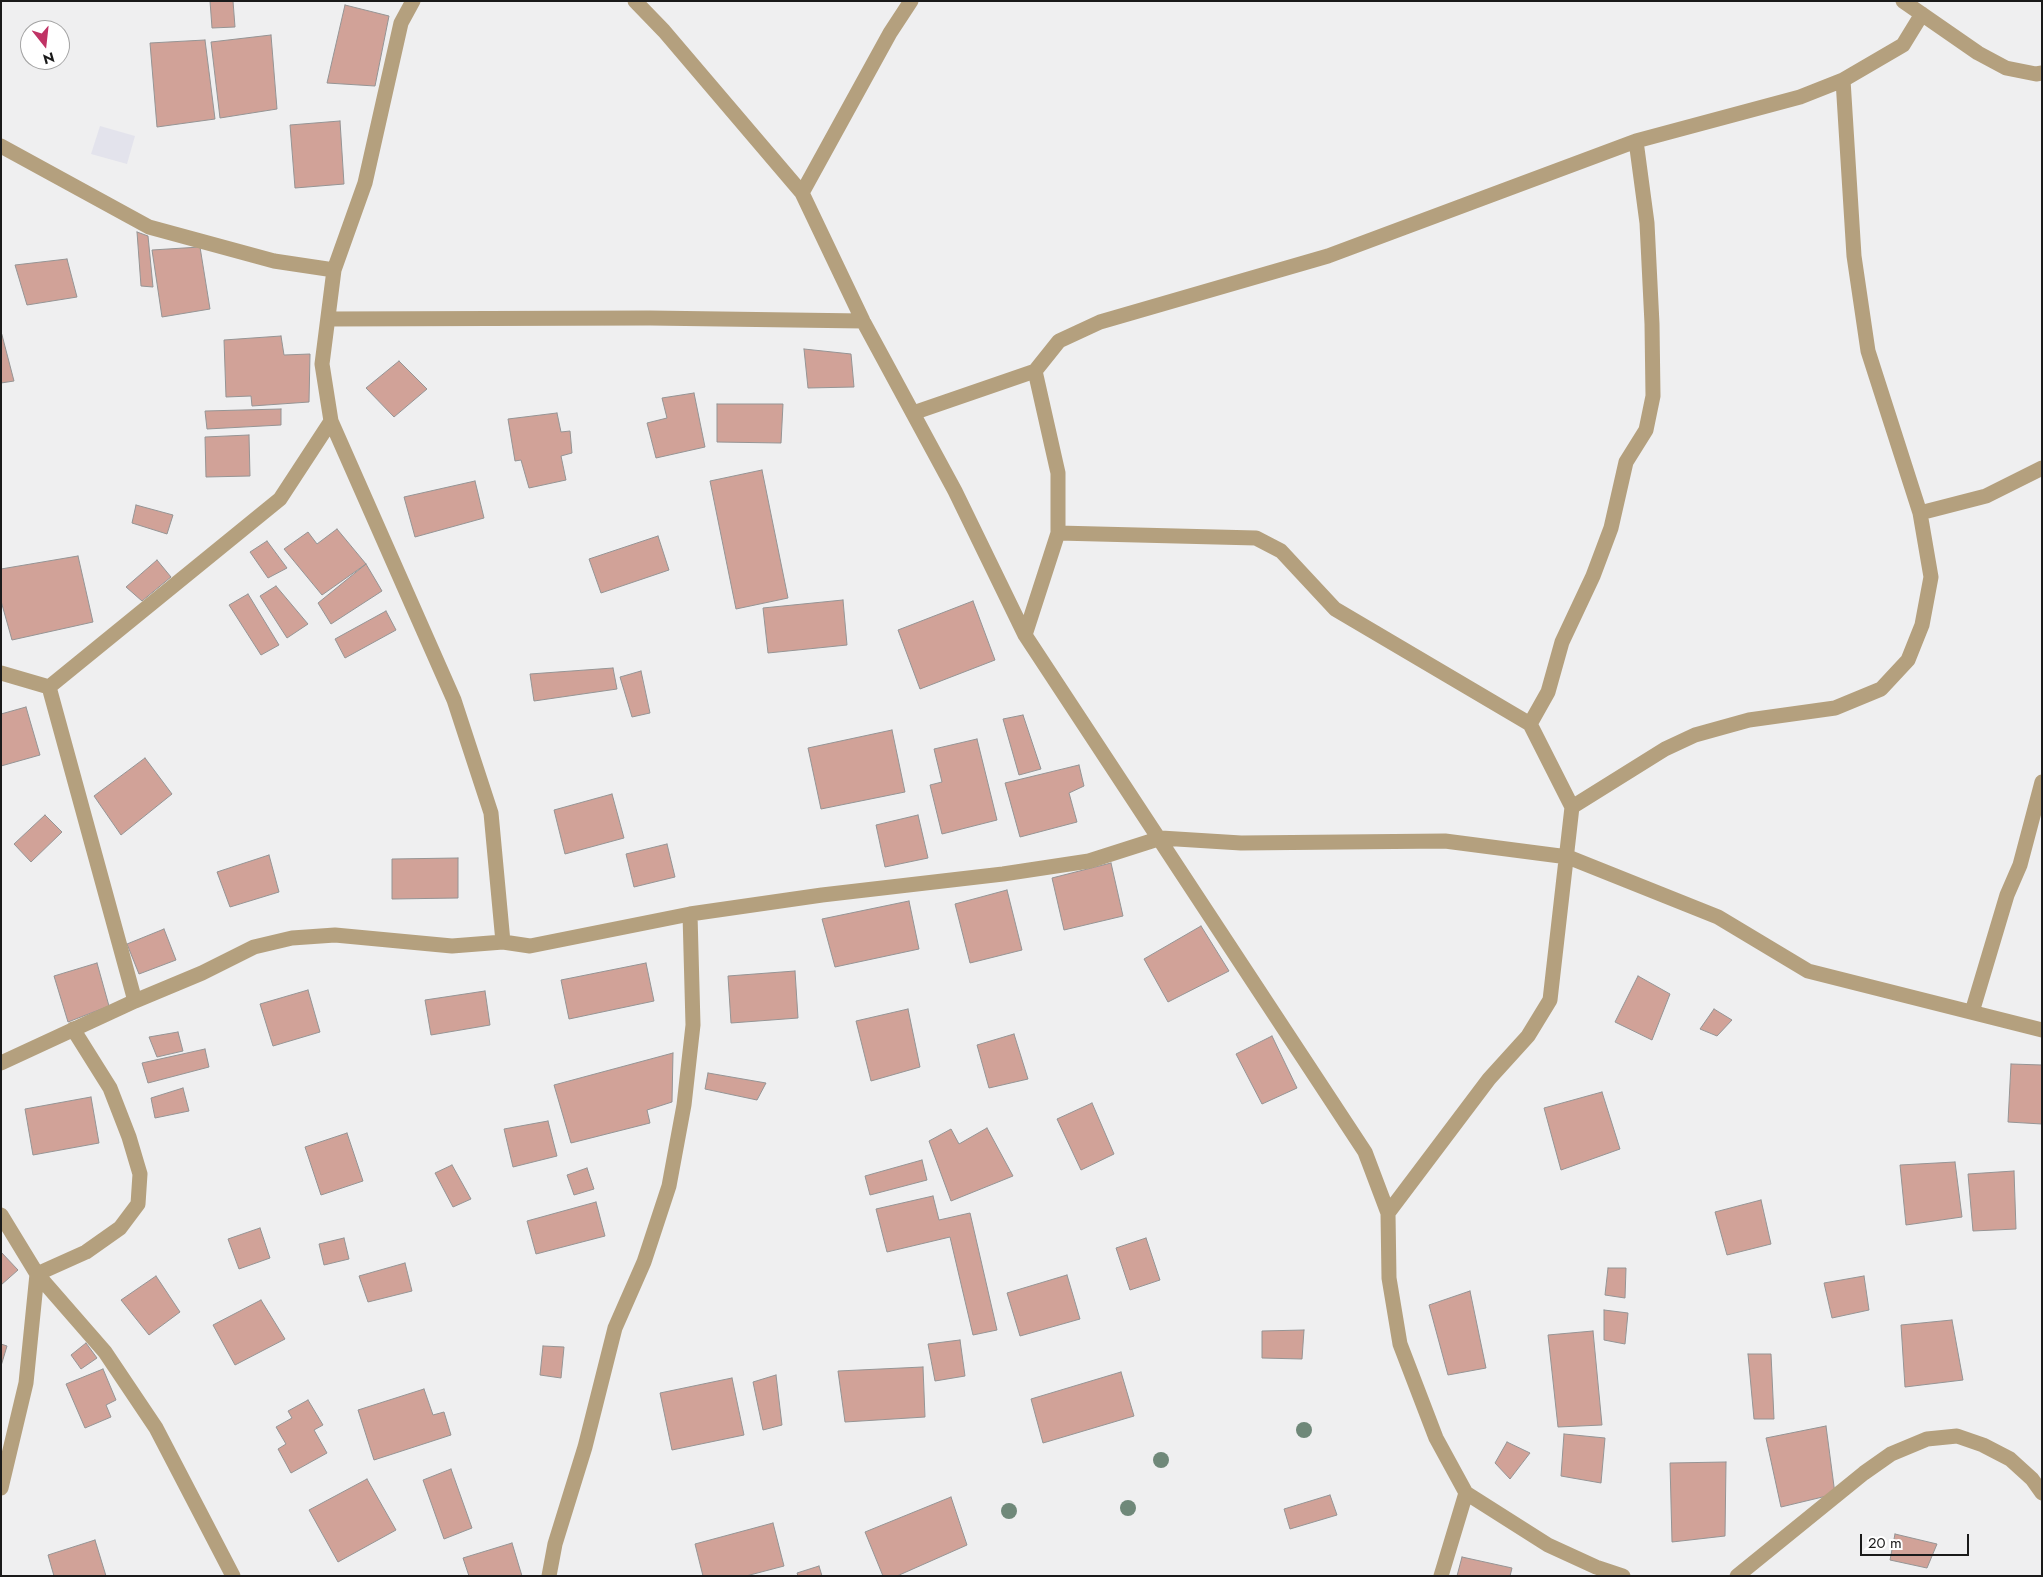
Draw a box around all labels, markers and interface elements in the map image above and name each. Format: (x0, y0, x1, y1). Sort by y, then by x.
north arrow (20, 20, 70, 70)
text: N (41, 47, 57, 70)
scale bar (1863, 1524, 1972, 1556)
text: 20 m (1868, 1532, 1902, 1554)

